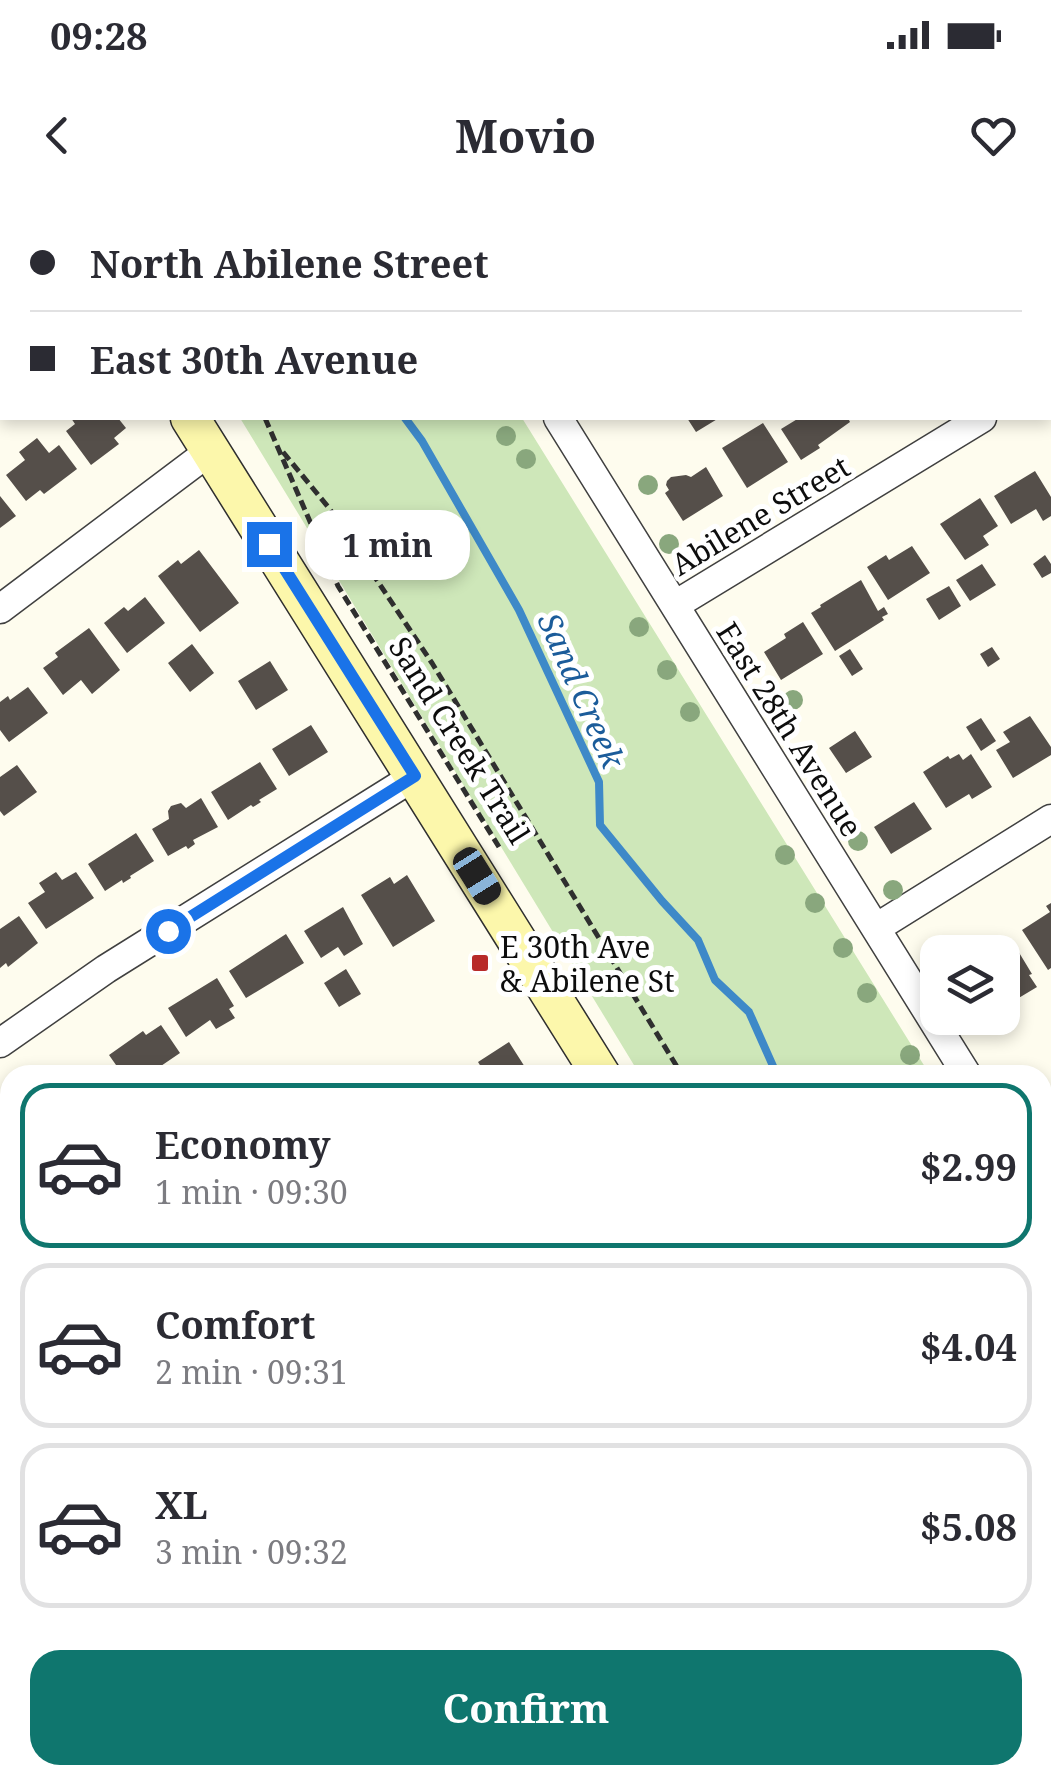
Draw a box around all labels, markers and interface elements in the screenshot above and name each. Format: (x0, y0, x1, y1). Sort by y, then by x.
text: 09:28 (50, 9, 147, 61)
text: Movio (455, 105, 596, 166)
icon: back (30, 108, 85, 163)
icon: heart (966, 108, 1021, 163)
text: North Abilene Street (90, 237, 489, 289)
text: East 30th Avenue (90, 333, 418, 385)
street label: Abilene Street (663, 446, 857, 584)
callout: 1 min (304, 509, 469, 579)
route end (247, 522, 292, 567)
text: 1 min (342, 523, 433, 566)
water label: Sand Creek (529, 605, 636, 776)
street label: East 28th Avenue (708, 614, 872, 844)
street label: Sand Creek Trail (380, 629, 540, 851)
car (448, 843, 506, 909)
route start (146, 909, 191, 954)
place label: E 30th Ave & Abilene St (500, 926, 675, 1001)
map controls (920, 935, 1020, 1035)
button: layers (920, 935, 1020, 1035)
marker: E 30th Ave & Abilene St (469, 952, 491, 974)
text: Economy (155, 1118, 331, 1170)
icon: car (35, 1121, 125, 1211)
text: $2.99 (920, 1140, 1017, 1192)
text: 1 min · 09:30 (155, 1170, 348, 1213)
text: Comfort (155, 1298, 315, 1350)
icon: car (35, 1301, 125, 1391)
text: $4.04 (920, 1320, 1017, 1372)
text: 2 min · 09:31 (155, 1350, 348, 1393)
text: XL (155, 1478, 208, 1530)
icon: car (35, 1481, 125, 1571)
text: $5.08 (920, 1500, 1017, 1552)
text: 3 min · 09:32 (155, 1530, 348, 1573)
button: Confirm (30, 1650, 1022, 1765)

